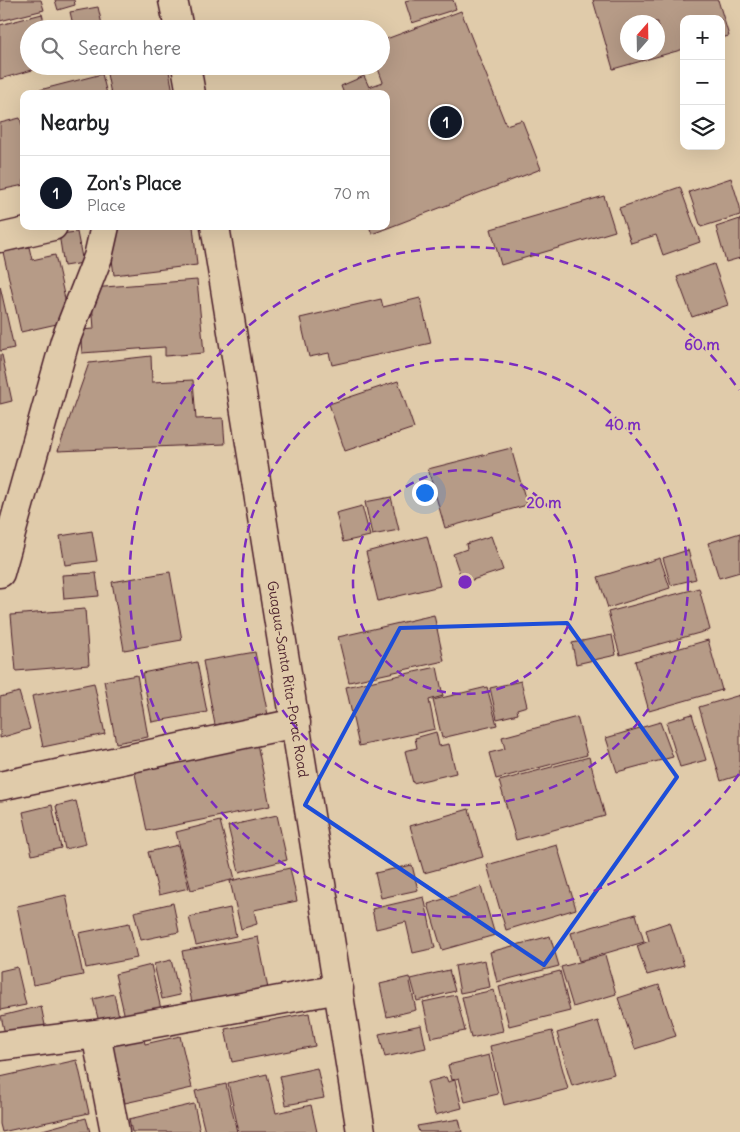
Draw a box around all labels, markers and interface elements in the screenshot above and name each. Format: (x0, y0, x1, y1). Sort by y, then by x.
north arrow (620, 15, 665, 60)
map controls (680, 15, 725, 150)
button: + (680, 15, 725, 60)
search box (20, 20, 390, 75)
icon: search (38, 34, 66, 62)
text: Search here (78, 36, 181, 60)
button: − (680, 60, 725, 105)
pin: 1 (430, 103, 462, 141)
button: layers (680, 105, 725, 150)
text: Nearby (40, 109, 110, 136)
text: Zon's Place (87, 171, 182, 195)
text: 1 (53, 183, 59, 203)
text: 70 m (334, 183, 370, 203)
text: Place (87, 195, 126, 215)
text: 60 m (684, 335, 720, 354)
text: 40 m (605, 415, 641, 434)
your location (412, 480, 438, 506)
text: 20 m (527, 493, 561, 512)
centre of rings (456, 573, 474, 591)
street label: Guagua-Santa Rita-Porac Road (263, 580, 313, 779)

